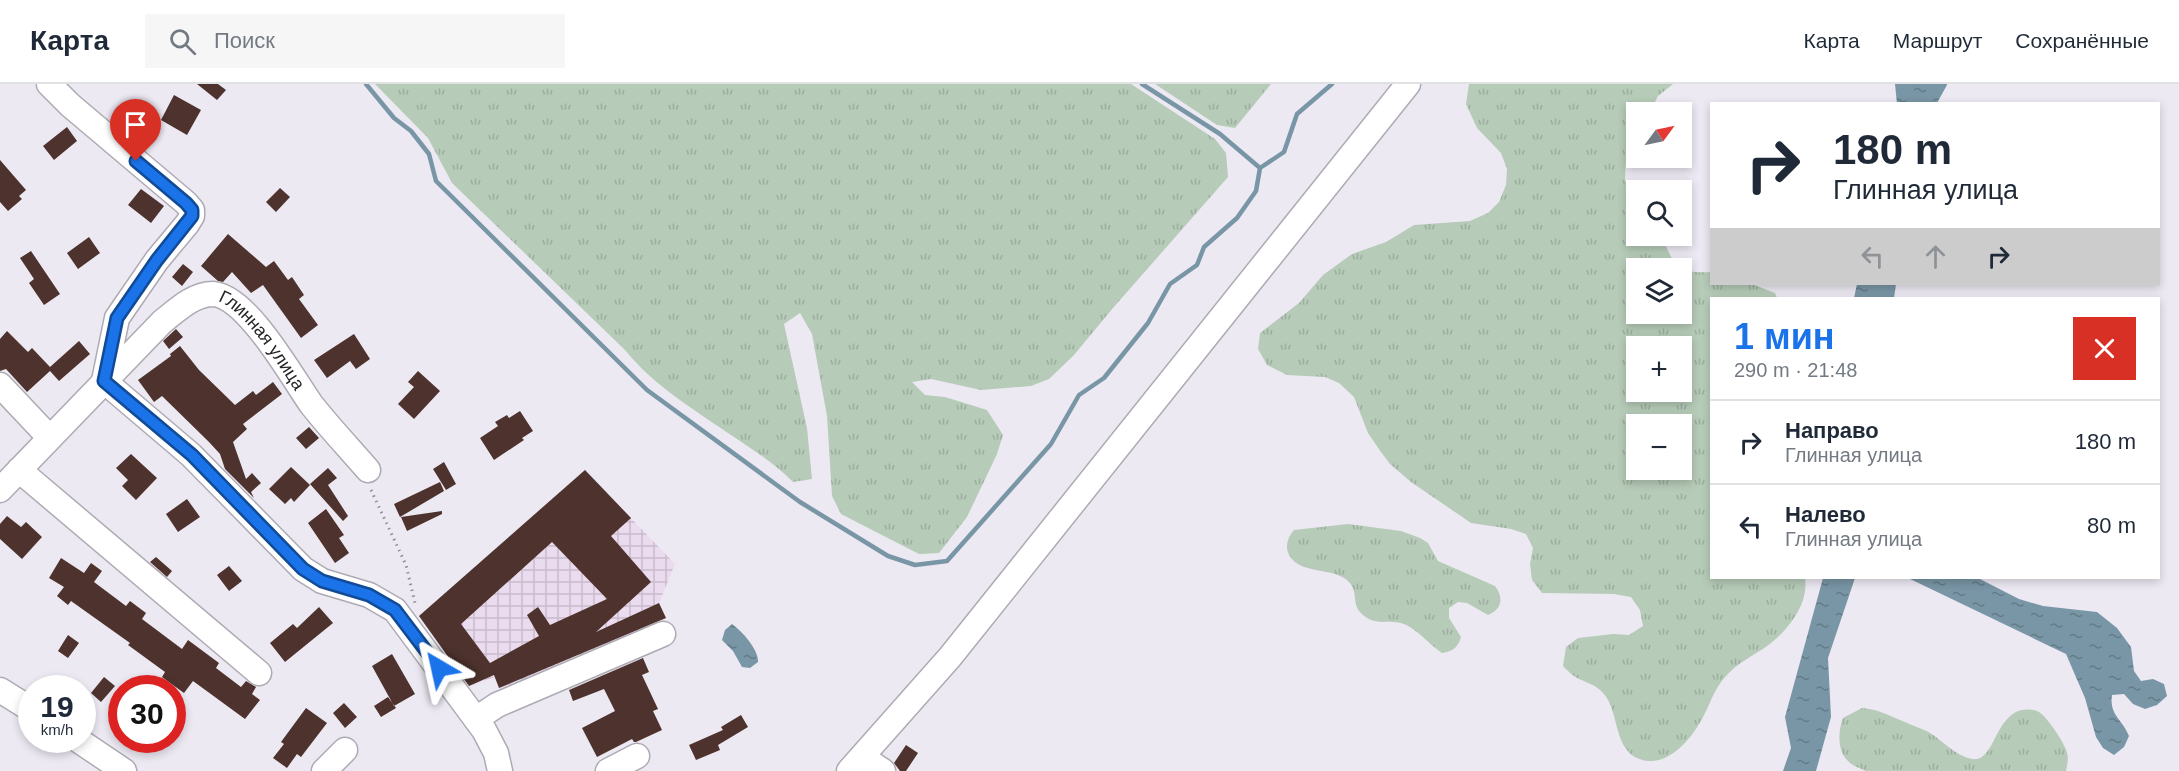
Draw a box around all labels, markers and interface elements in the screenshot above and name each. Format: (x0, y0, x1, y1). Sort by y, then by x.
search box (145, 14, 565, 68)
text: Карта (30, 25, 109, 56)
icon: search (166, 25, 199, 58)
text: Поиск (214, 28, 275, 53)
text: Карта (1804, 29, 1860, 52)
text: Маршрут (1893, 29, 1982, 52)
text: Сохранённые (2015, 29, 2149, 52)
pin (110, 99, 161, 161)
north arrow (1626, 102, 1692, 168)
map controls (1626, 102, 1692, 480)
icon: arrive (119, 108, 152, 141)
icon: right (1734, 126, 1812, 204)
text: 180 m (1833, 126, 1952, 173)
text: Глинная улица (1833, 175, 2018, 205)
button: search (1626, 180, 1692, 246)
icon: left (1856, 240, 1889, 273)
icon: ahead (1919, 240, 1952, 273)
icon: right (1982, 240, 2015, 273)
button: layers (1626, 258, 1692, 324)
street label: Глинная улица (216, 286, 309, 394)
text: 1 мин (1734, 316, 1835, 357)
button: close (2073, 317, 2136, 380)
button: + (1626, 336, 1692, 402)
text: 290 m · 21:48 (1734, 359, 1857, 381)
button: − (1626, 414, 1692, 480)
text: Направо (1785, 418, 1879, 443)
icon: right (1734, 426, 1767, 459)
text: 180 m (2075, 429, 2136, 454)
text: Глинная улица (1785, 444, 1922, 466)
text: Налево (1785, 502, 1866, 527)
icon: left (1734, 510, 1767, 543)
text: 80 m (2087, 513, 2136, 538)
text: Глинная улица (1785, 528, 1922, 550)
position arrow (407, 636, 471, 700)
speed limit sign: 30 (108, 675, 186, 753)
text: 19 (40, 690, 74, 723)
text: km/h (41, 721, 73, 738)

